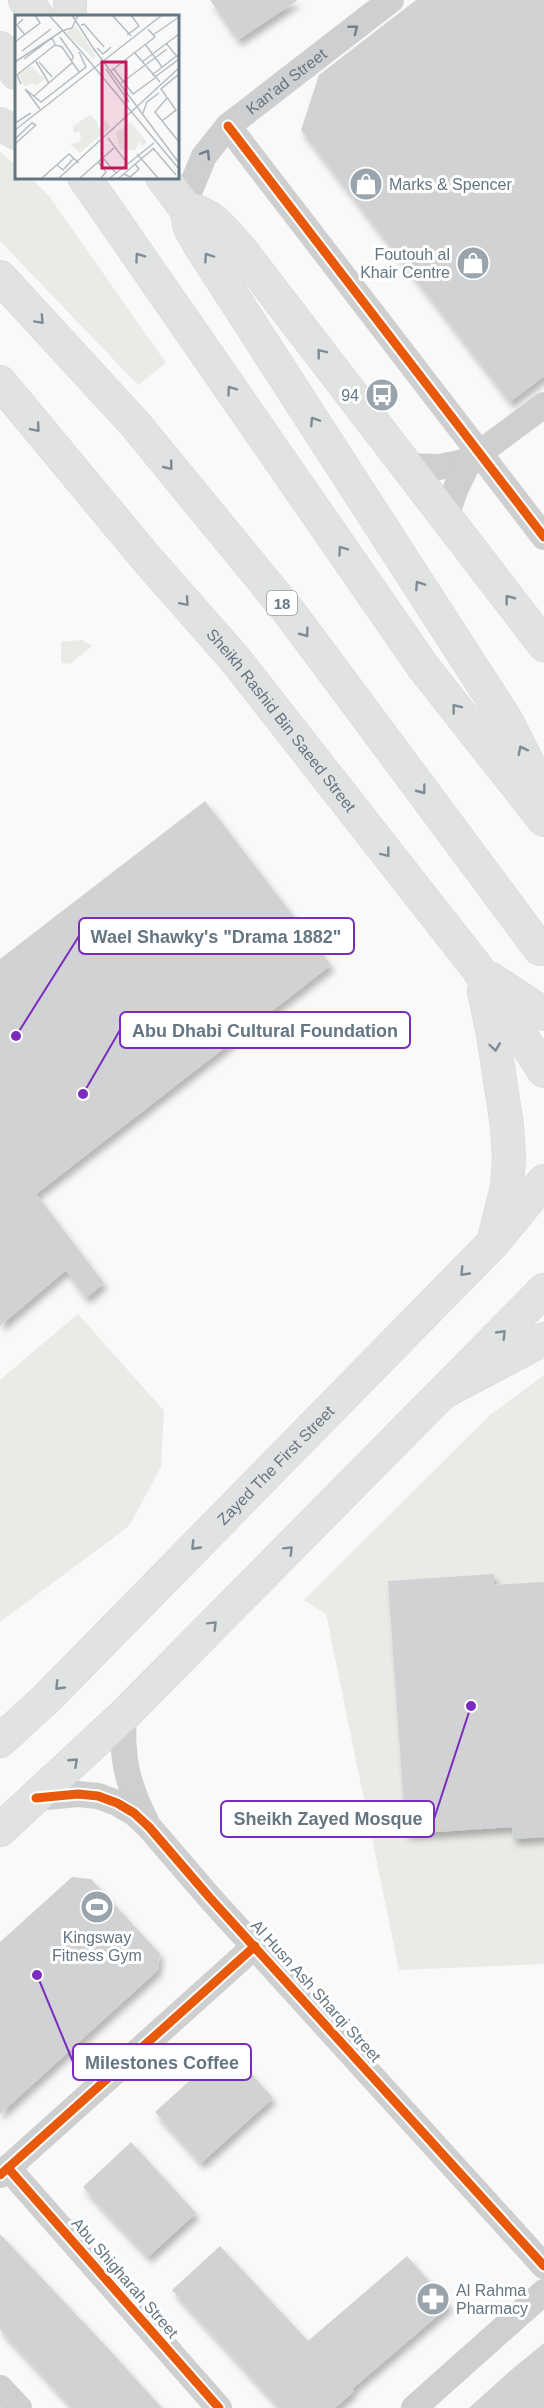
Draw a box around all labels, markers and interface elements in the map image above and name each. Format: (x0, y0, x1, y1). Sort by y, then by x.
inset map (15, 15, 178, 178)
one-way arrow (347, 25, 358, 36)
street label: Kan'ad Street (243, 45, 330, 117)
one-way arrow (199, 150, 210, 161)
shop icon: Marks & Spencer (348, 166, 384, 202)
place label: Marks & Spencer (389, 176, 512, 193)
shop icon: Foutouh al Khair Centre (455, 245, 491, 281)
place label: Foutouh al Khair Centre (360, 246, 450, 281)
one-way arrow (135, 253, 146, 264)
one-way arrow (204, 253, 215, 264)
one-way arrow (32, 313, 43, 324)
one-way arrow (317, 349, 328, 360)
bus stop icon: 94 (364, 377, 400, 413)
one-way arrow (227, 385, 238, 396)
place label: 94 (341, 387, 359, 404)
one-way arrow (309, 417, 321, 427)
one-way arrow (29, 421, 40, 432)
one-way arrow (162, 459, 173, 470)
one-way arrow (338, 545, 349, 556)
one-way arrow (415, 581, 426, 592)
road number: 18 (267, 591, 297, 615)
one-way arrow (505, 594, 516, 605)
one-way arrow (178, 595, 189, 606)
street label: Sheikh Rashid Bin Saeed Street (204, 625, 360, 815)
one-way arrow (298, 627, 309, 638)
one-way arrow (452, 704, 463, 715)
one-way arrow (518, 745, 530, 756)
one-way arrow (414, 783, 425, 794)
one-way arrow (379, 846, 390, 857)
callout: Wael Shawky's "Drama 1882" (79, 918, 354, 954)
text: Wael Shawky's "Drama 1882" (91, 927, 341, 947)
callout: Abu Dhabi Cultural Foundation (120, 1012, 410, 1048)
text: Abu Dhabi Cultural Foundation (132, 1021, 398, 1041)
one-way arrow (489, 1042, 501, 1051)
one-way arrow (460, 1266, 471, 1276)
one-way arrow (494, 1330, 505, 1341)
street label: Zayed The First Street (214, 1402, 338, 1528)
one-way arrow (191, 1540, 202, 1550)
one-way arrow (281, 1546, 292, 1557)
one-way arrow (206, 1622, 217, 1633)
one-way arrow (55, 1678, 66, 1689)
one-way arrow (68, 1758, 78, 1769)
callout: Sheikh Zayed Mosque (221, 1801, 434, 1837)
text: Sheikh Zayed Mosque (233, 1809, 423, 1829)
sports icon: Kingsway Fitness Gym (79, 1889, 115, 1925)
street label: Al Husn Ash Sharqi Street (248, 1917, 385, 2066)
place label: Kingsway Fitness Gym (52, 1929, 142, 1964)
callout: Milestones Coffee (73, 2044, 251, 2080)
text: Milestones Coffee (85, 2053, 239, 2073)
street label: Abu Shigharah Street (68, 2215, 182, 2342)
pharmacy icon: Al Rahma Pharmacy (415, 2281, 451, 2317)
place label: Al Rahma Pharmacy (456, 2282, 528, 2317)

